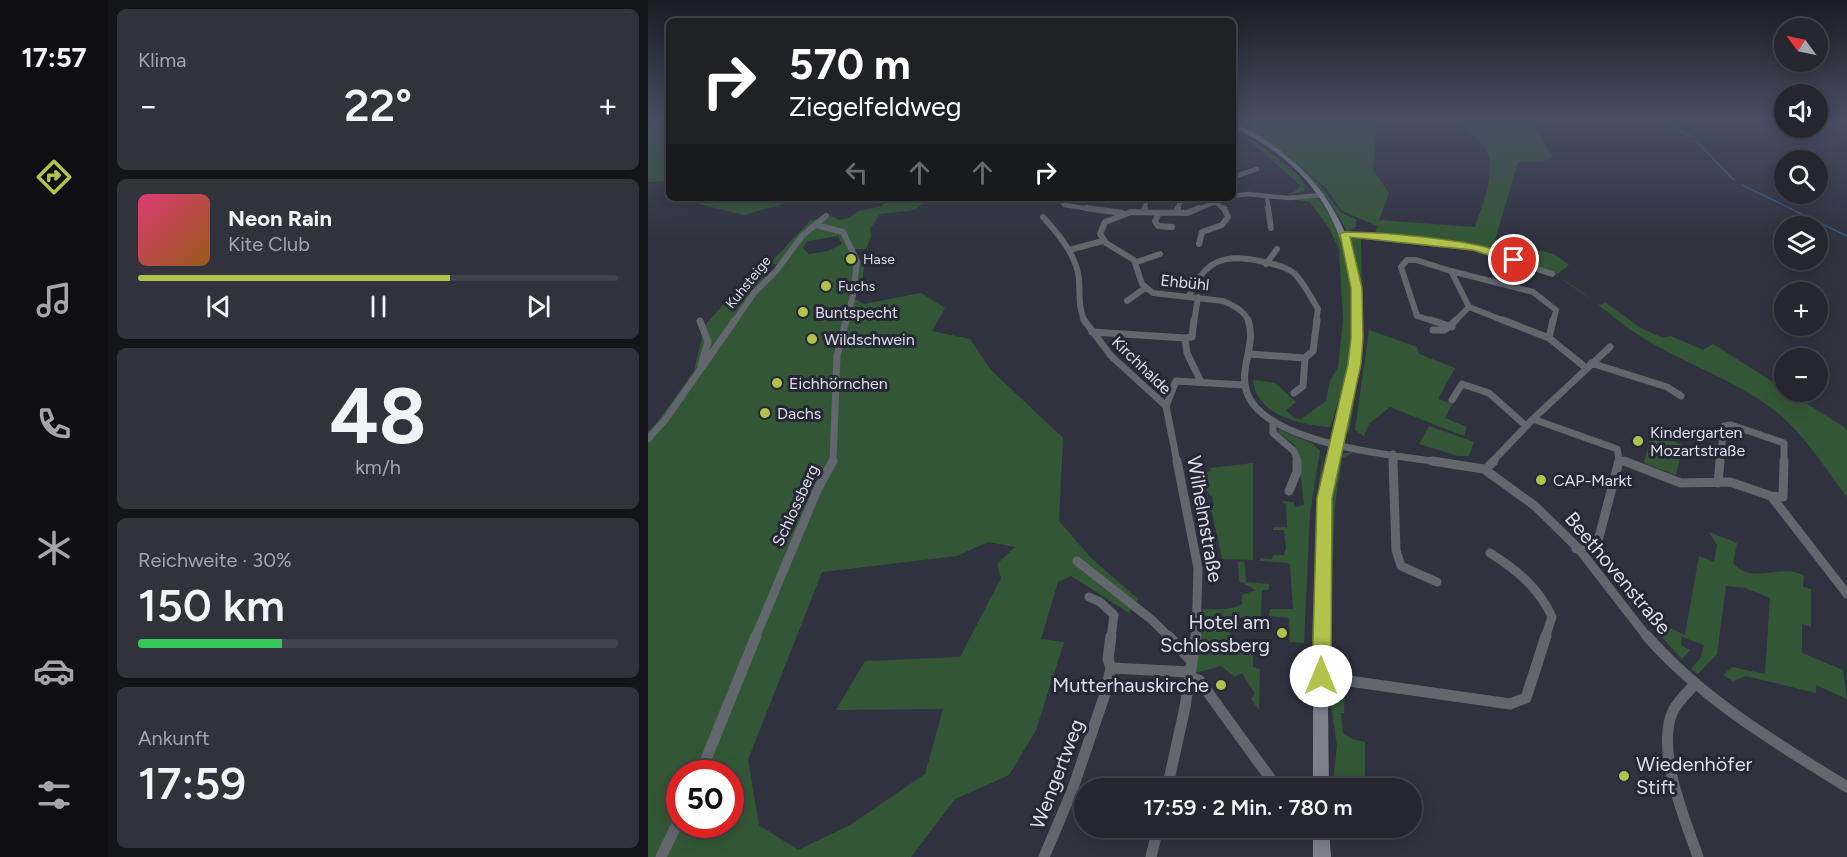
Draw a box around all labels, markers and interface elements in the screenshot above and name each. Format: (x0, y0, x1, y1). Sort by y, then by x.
north arrow (1774, 18, 1828, 72)
map controls (1774, 18, 1828, 402)
text: 570 m (789, 39, 911, 90)
text: 17:57 (21, 41, 87, 74)
icon: right (690, 42, 768, 120)
text: Klima (138, 48, 186, 72)
text: 22° (344, 78, 412, 132)
button: sound (1774, 84, 1828, 138)
text: − (138, 86, 159, 125)
text: + (597, 86, 618, 125)
text: Ziegelfeldweg (789, 90, 962, 123)
button: search (1774, 150, 1828, 204)
icon: directions (33, 156, 75, 198)
icon: left (840, 156, 873, 189)
icon: ahead (903, 156, 936, 189)
icon: ahead (966, 156, 999, 189)
icon: right (1029, 156, 1062, 189)
text: Neon Rain (228, 205, 332, 232)
button: layers (1774, 216, 1828, 270)
text: Kite Club (228, 232, 310, 256)
pin (1488, 234, 1539, 285)
icon: arrive (1497, 243, 1530, 276)
place label: Hase (863, 251, 895, 268)
street label: Kuhsteige (722, 252, 775, 312)
marker: Hase (844, 252, 858, 266)
street label: Ehbühl (1160, 270, 1210, 295)
place label: Fuchs (838, 278, 875, 295)
icon: music (33, 279, 75, 321)
marker: Fuchs (819, 279, 833, 293)
button: + (1774, 282, 1828, 336)
icon: previous (202, 290, 235, 323)
icon: pause (362, 290, 395, 323)
icon: next (522, 290, 555, 323)
place label: Buntspecht (815, 303, 898, 322)
marker: Buntspecht (796, 305, 810, 319)
place label: Wildschwein (824, 330, 915, 349)
marker: Wildschwein (805, 332, 819, 346)
street label: Kirchhalde (1108, 332, 1175, 398)
button: − (1774, 348, 1828, 402)
text: 48 (329, 369, 427, 463)
place label: Eichhörnchen (789, 374, 888, 393)
marker: Eichhörnchen (770, 376, 784, 390)
icon: phone (33, 403, 75, 445)
place label: Dachs (777, 404, 821, 423)
marker: Dachs (758, 406, 772, 420)
place label: Kindergarten Mozartstraße (1650, 423, 1745, 460)
marker: Kindergarten Mozartstraße (1631, 434, 1645, 448)
street label: Wilhelmstraße (1182, 454, 1228, 584)
text: km/h (355, 455, 401, 479)
street label: Schlossberg (768, 461, 823, 549)
place label: CAP-Markt (1553, 471, 1632, 490)
marker: CAP-Markt (1534, 473, 1548, 487)
street label: Beethovenstraße (1560, 507, 1676, 639)
icon: climate (33, 527, 75, 569)
text: Reichweite · 30% (138, 548, 292, 572)
text: 150 km (138, 578, 285, 632)
place label: Hotel am Schlossberg (1160, 610, 1270, 657)
marker: Hotel am Schlossberg (1275, 626, 1289, 640)
position arrow (1289, 644, 1353, 708)
icon: car (33, 650, 75, 692)
place label: Mutterhauskirche (1052, 673, 1209, 697)
marker: Mutterhauskirche (1214, 678, 1228, 692)
street label: Wengertweg (1025, 716, 1089, 832)
text: Ankunft (138, 726, 210, 750)
place label: Wiedenhöfer Stift (1636, 752, 1753, 799)
text: 17:59 (138, 756, 246, 810)
speed limit sign: 50 (666, 760, 744, 838)
marker: Wiedenhöfer Stift (1617, 769, 1631, 783)
icon: filters (33, 774, 75, 816)
text: 17:59 · 2 Min. · 780 m (1143, 794, 1353, 821)

